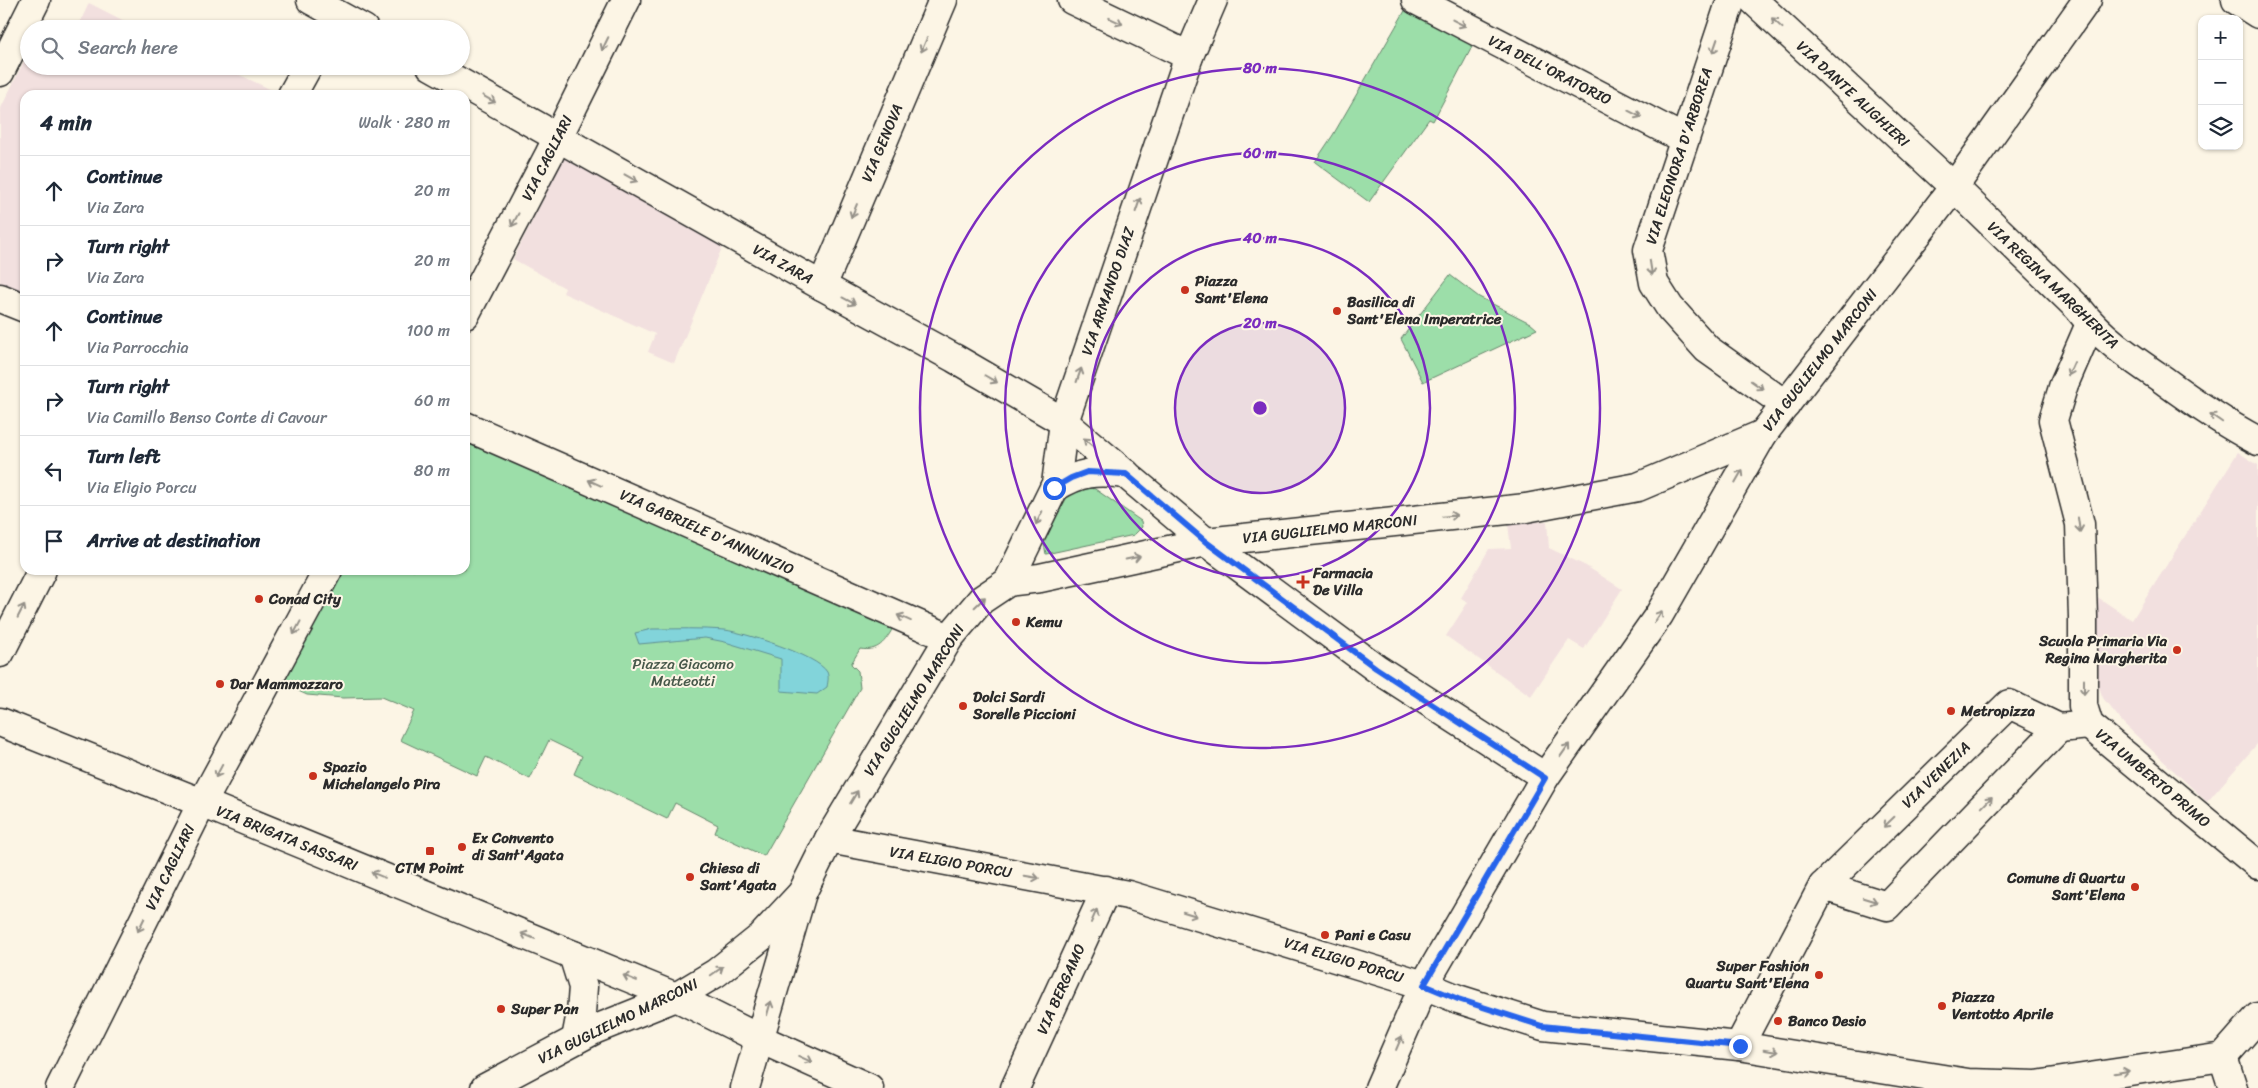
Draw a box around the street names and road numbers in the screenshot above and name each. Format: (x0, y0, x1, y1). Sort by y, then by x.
street label: VIA DELL'ORATORIO (1484, 28, 1617, 113)
street label: VIA DANTE ALIGHIERI (1790, 34, 1916, 154)
street label: VIA ELEONORA D'ARBOREA (1638, 64, 1720, 248)
street label: VIA GENOVA (854, 100, 910, 186)
street label: VIA CAGLIARI (514, 110, 580, 205)
street label: VIA REGINA MARGHERITA (1981, 215, 2125, 355)
street label: VIA ARMANDO DIAZ (1074, 223, 1142, 359)
street label: VIA ZARA (748, 237, 818, 291)
street label: VIA GUGLIELMO MARCONI (1756, 283, 1884, 437)
street label: VIA GABRIELE D'ANNUNZIO (616, 482, 799, 582)
street label: VIA GUGLIELMO MARCONI (1241, 507, 1419, 551)
street label: VIA GUGLIELMO MARCONI (856, 618, 972, 781)
street label: VIA UMBERTO PRIMO (2089, 722, 2217, 835)
street label: VIA VENEZIA (1895, 735, 1977, 815)
street label: VIA BRIGATA SASSARI (212, 798, 362, 878)
street label: VIA CAGLIARI (138, 819, 202, 915)
street label: VIA ELIGIO PORCU (888, 838, 1014, 886)
street label: VIA ELIGIO PORCU (1281, 929, 1407, 991)
street label: VIA BERGAMO (1029, 939, 1093, 1039)
street label: VIA GUGLIELMO MARCONI (533, 971, 703, 1071)

